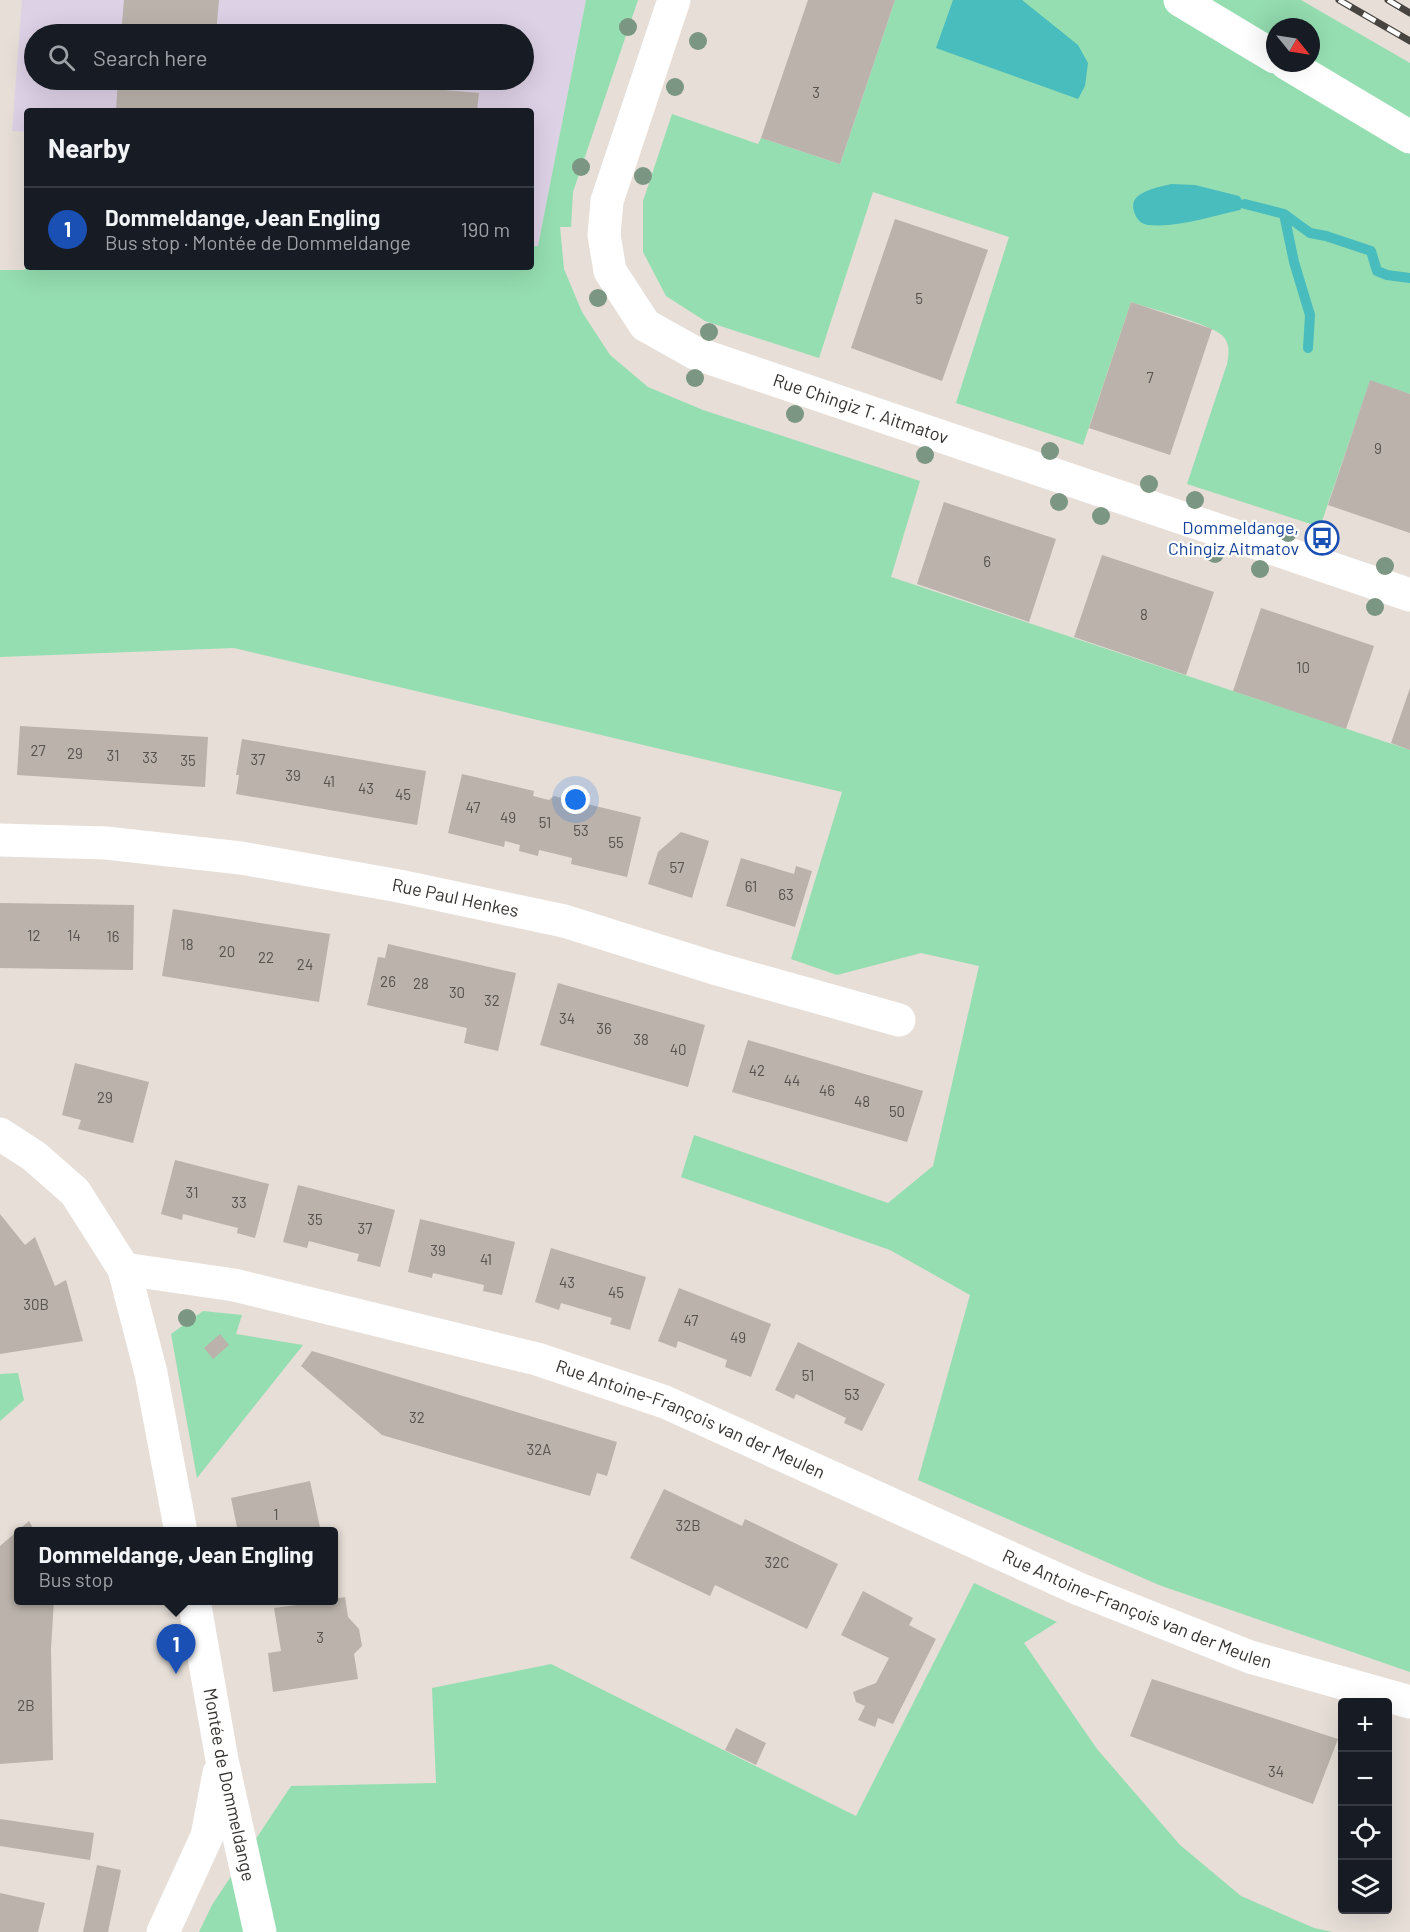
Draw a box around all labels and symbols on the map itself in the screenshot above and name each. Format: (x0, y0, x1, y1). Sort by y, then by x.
north arrow (1266, 18, 1320, 72)
house number: 3 (812, 83, 820, 101)
house number: 5 (915, 289, 923, 307)
street label: Rue Chingiz T. Aitmatov (771, 368, 952, 448)
house number: 7 (1146, 368, 1154, 386)
house number: 9 (1374, 439, 1382, 457)
place label: Dommeldange, Chingiz Aitmatov (1168, 516, 1299, 559)
bus stop icon: Dommeldange, Chingiz Aitmatov (1304, 520, 1340, 556)
house number: 6 (983, 552, 991, 570)
house number: 8 (1140, 605, 1148, 623)
house number: 10 (1296, 658, 1310, 676)
house number: 27 (30, 741, 46, 759)
house number: 29 (67, 744, 83, 762)
house number: 31 (107, 746, 119, 764)
house number: 33 (142, 748, 158, 766)
house number: 37 (251, 750, 265, 768)
house number: 35 (180, 751, 196, 769)
house number: 39 (285, 766, 301, 784)
house number: 41 (323, 772, 335, 790)
house number: 43 (358, 779, 374, 797)
house number: 45 (395, 785, 411, 803)
your location (561, 785, 590, 814)
house number: 47 (466, 798, 480, 816)
house number: 49 (500, 808, 516, 826)
house number: 51 (539, 813, 551, 831)
house number: 53 (573, 821, 589, 839)
house number: 55 (608, 833, 624, 851)
house number: 57 (670, 858, 684, 876)
street label: Rue Paul Henkes (391, 873, 521, 921)
house number: 61 (745, 877, 757, 895)
house number: 63 (778, 885, 794, 903)
house number: 12 (27, 926, 41, 944)
house number: 14 (67, 926, 81, 944)
house number: 16 (107, 927, 119, 945)
house number: 18 (180, 935, 194, 953)
house number: 20 (219, 942, 235, 960)
house number: 22 (258, 948, 274, 966)
house number: 24 (297, 955, 313, 973)
house number: 26 (380, 972, 396, 990)
house number: 28 (413, 974, 429, 992)
house number: 30 (449, 983, 465, 1001)
house number: 32 (484, 991, 500, 1009)
house number: 34 (559, 1009, 575, 1027)
house number: 36 (596, 1019, 612, 1037)
house number: 38 (633, 1030, 649, 1048)
house number: 40 (670, 1040, 686, 1058)
house number: 42 (749, 1061, 765, 1079)
house number: 44 (784, 1071, 800, 1089)
house number: 46 (819, 1081, 835, 1099)
house number: 29 (97, 1088, 113, 1106)
house number: 48 (854, 1092, 870, 1110)
house number: 50 (889, 1102, 905, 1120)
house number: 31 (186, 1183, 198, 1201)
house number: 33 (231, 1193, 247, 1211)
house number: 35 (307, 1210, 323, 1228)
house number: 37 (358, 1219, 372, 1237)
house number: 39 (430, 1241, 446, 1259)
house number: 41 (480, 1250, 492, 1268)
house number: 43 (559, 1273, 575, 1291)
house number: 45 (608, 1283, 624, 1301)
house number: 30B (23, 1295, 49, 1313)
house number: 47 (684, 1311, 698, 1329)
house number: 49 (730, 1328, 746, 1346)
street label: Rue Antoine-François van der Meulen (553, 1354, 829, 1483)
house number: 51 (802, 1366, 814, 1384)
house number: 53 (844, 1385, 860, 1403)
house number: 32 (409, 1408, 425, 1426)
house number: 32A (527, 1440, 551, 1458)
house number: 1 (273, 1505, 279, 1523)
house number: 32B (675, 1516, 701, 1534)
street label: Rue Antoine-François van der Meulen (999, 1544, 1275, 1673)
house number: 32C (765, 1553, 789, 1571)
pin: 1 (156, 1624, 195, 1674)
house number: 3 (316, 1628, 324, 1646)
street label: Montée de Dommeldange (200, 1686, 260, 1883)
house number: 2B (17, 1696, 35, 1714)
house number: 34 (1268, 1762, 1284, 1780)

